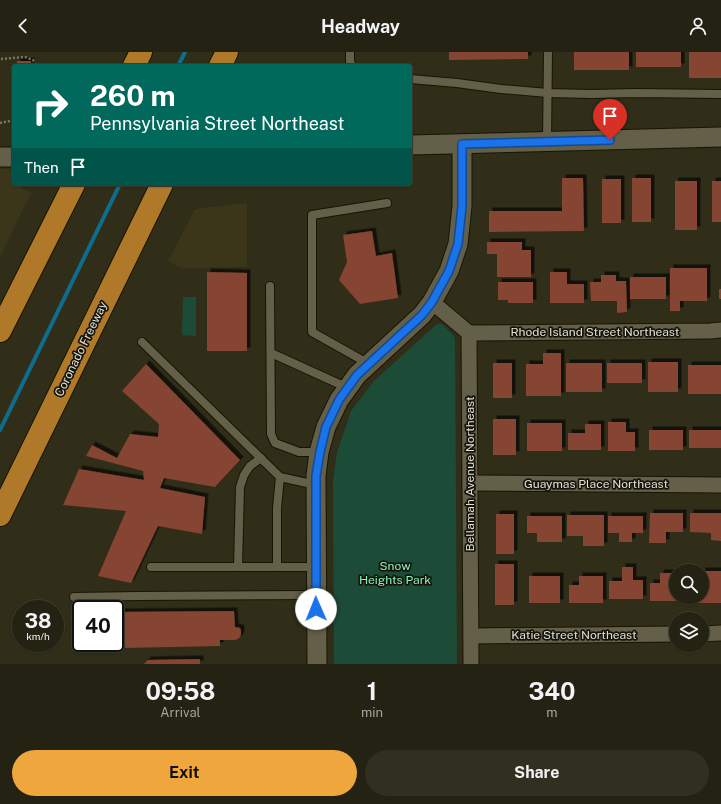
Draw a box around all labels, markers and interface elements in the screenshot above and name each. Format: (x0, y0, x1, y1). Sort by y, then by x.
icon: back (12, 15, 34, 37)
icon: person (687, 15, 709, 37)
text: Headway (321, 16, 400, 37)
text: 260 m (90, 79, 176, 112)
icon: right (24, 80, 76, 132)
pin (593, 99, 627, 140)
icon: arrive (599, 105, 621, 127)
text: Pennsylvania Street Northeast (90, 113, 345, 134)
icon: arrive (67, 156, 89, 178)
text: Then (24, 159, 59, 176)
street label: Coronado Freeway (52, 299, 110, 399)
street label: Rhode Island Street Northeast (511, 325, 680, 339)
street label: Bellamah Avenue Northeast (463, 396, 477, 552)
street label: Guaymas Place Northeast (524, 477, 668, 491)
park label: Snow Heights Park (359, 559, 431, 587)
map controls (669, 564, 709, 652)
button: search (669, 564, 709, 604)
position arrow (295, 588, 337, 630)
speed limit sign: 40 (72, 600, 124, 652)
text: 38 (25, 609, 51, 633)
button: layers (669, 612, 709, 652)
street label: Katie Street Northeast (511, 628, 637, 642)
text: km/h (26, 630, 50, 642)
text: 09:58 (145, 677, 215, 705)
text: 1 (367, 677, 377, 705)
text: 340 (528, 677, 576, 705)
text: Arrival (160, 705, 201, 720)
text: min (361, 705, 383, 720)
text: m (546, 705, 558, 720)
button: Exit (12, 750, 357, 796)
button: Share (365, 750, 709, 796)

